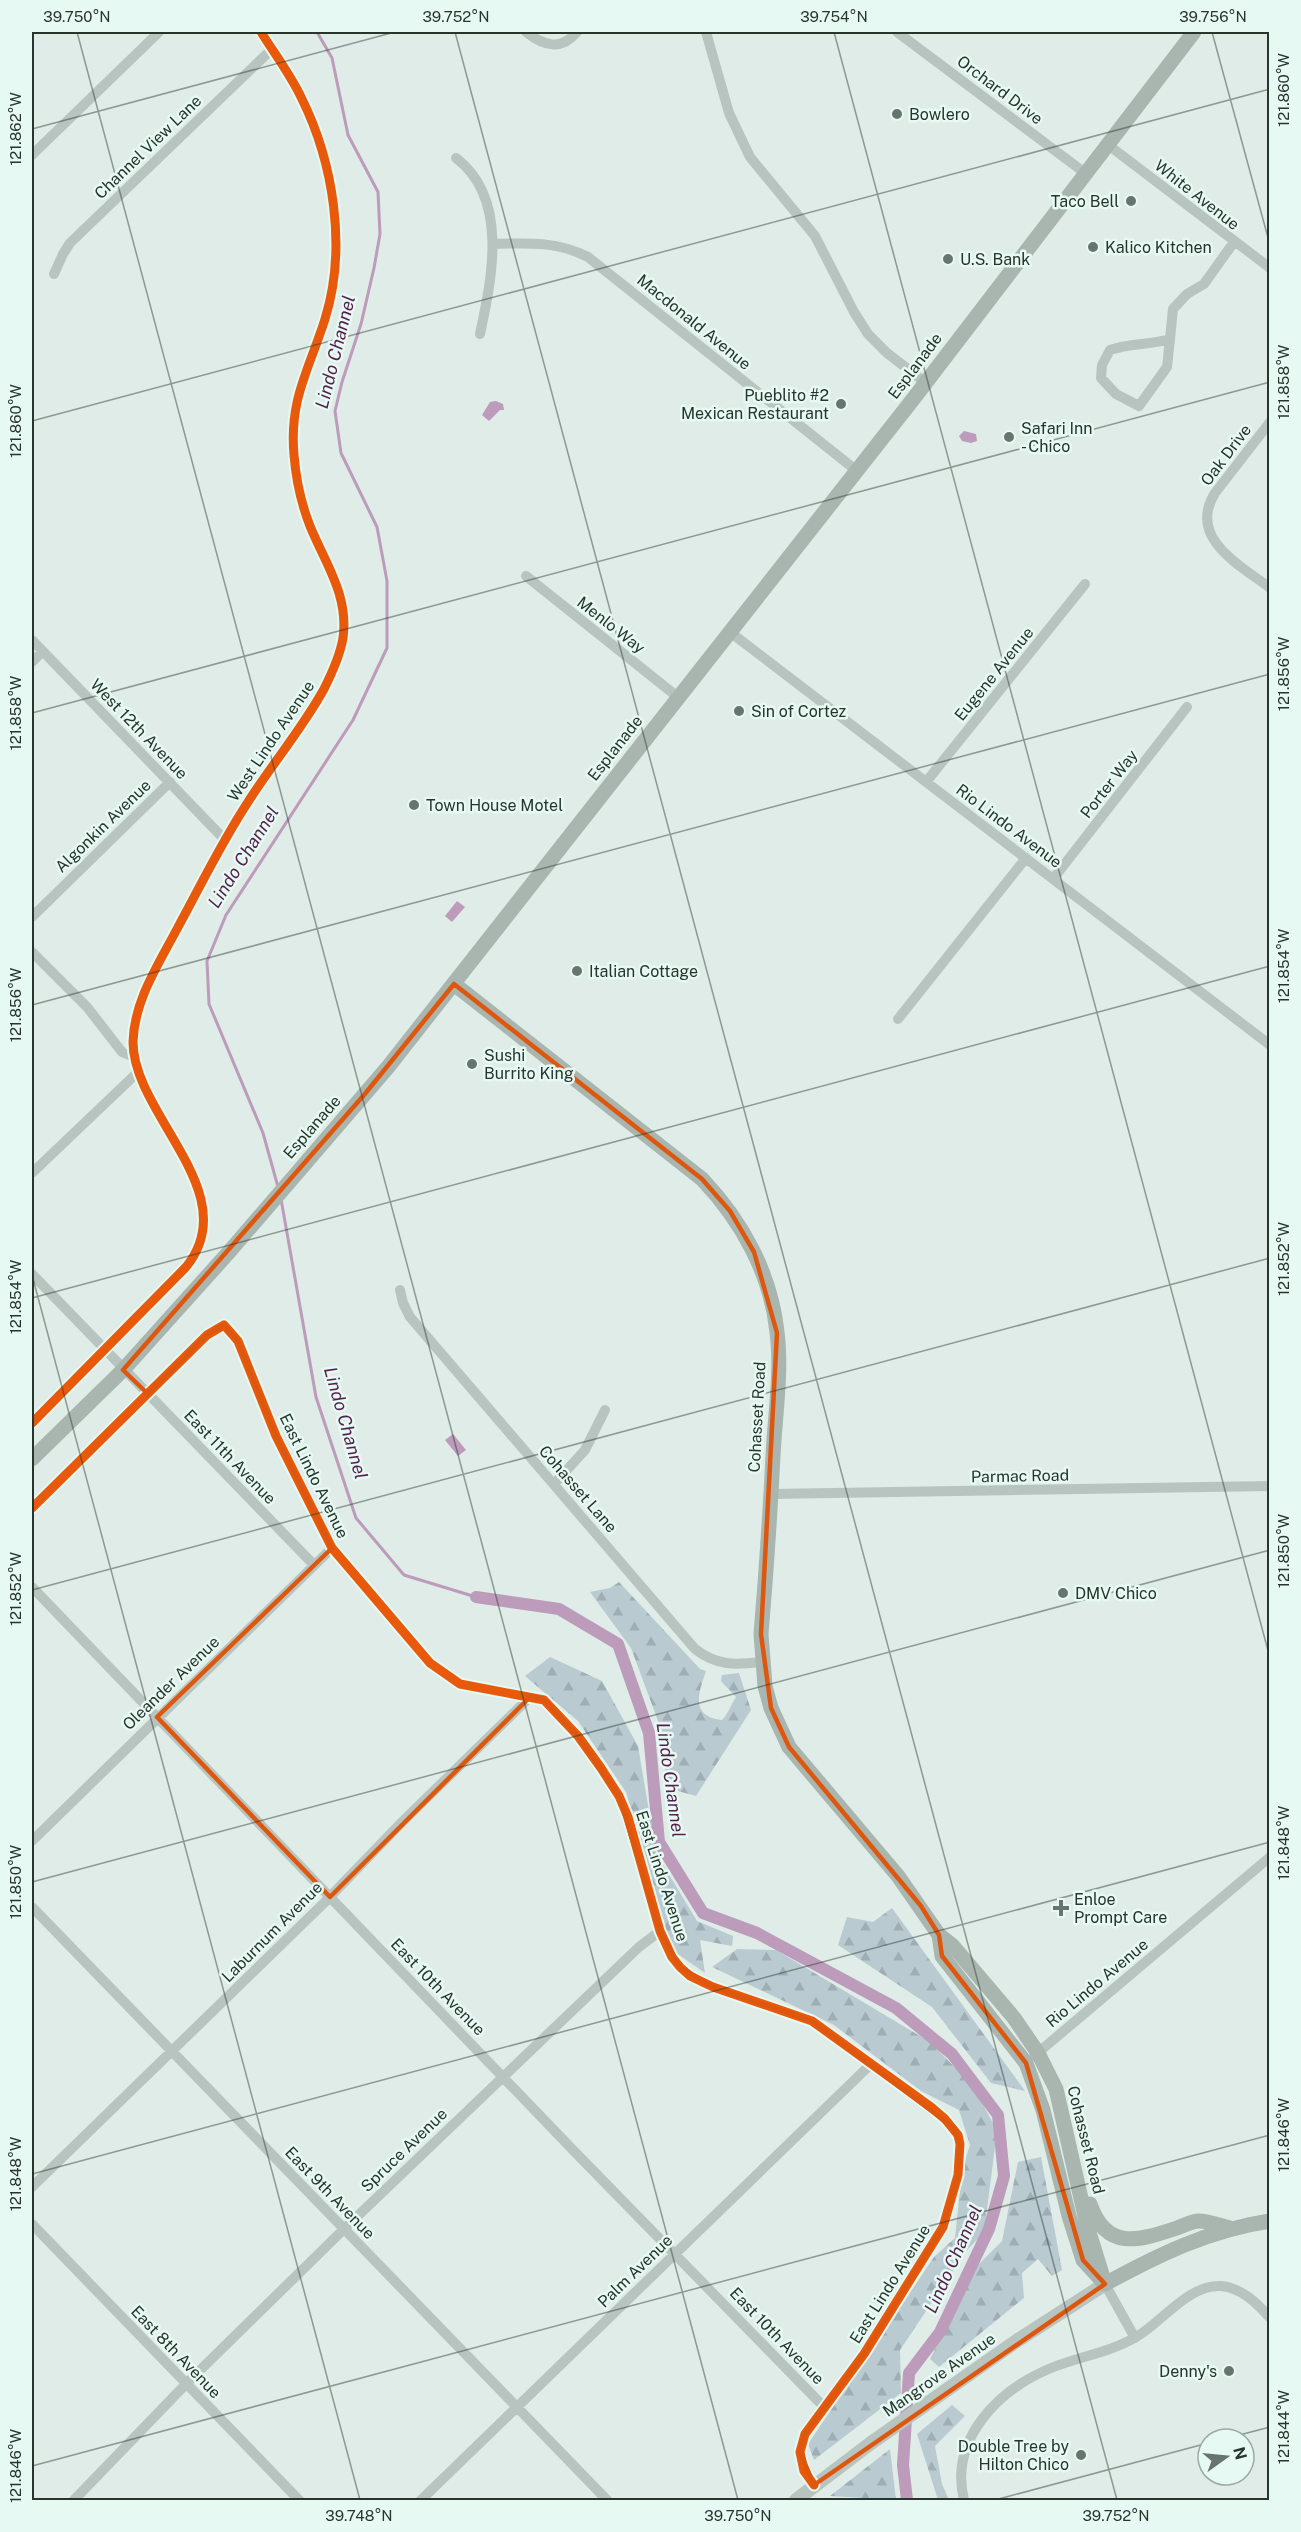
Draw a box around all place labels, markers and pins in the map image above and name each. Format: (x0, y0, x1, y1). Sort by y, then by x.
place label: Bowlero (909, 105, 970, 124)
marker: Bowlero (890, 107, 904, 121)
place label: Taco Bell (1051, 192, 1119, 211)
marker: Taco Bell (1124, 194, 1138, 208)
place label: Kalico Kitchen (1105, 238, 1212, 257)
marker: Kalico Kitchen (1086, 240, 1100, 254)
place label: U.S. Bank (960, 250, 1030, 269)
marker: U.S. Bank (941, 252, 955, 266)
place label: Pueblito #2 Mexican Restaurant (681, 386, 829, 423)
marker: Pueblito #2 Mexican Restaurant (834, 397, 848, 411)
place label: Safari Inn - Chico (1021, 419, 1093, 456)
marker: Safari Inn - Chico (1002, 430, 1016, 444)
place label: Sin of Cortez (751, 702, 847, 721)
marker: Sin of Cortez (732, 704, 746, 718)
place label: Town House Motel (426, 796, 563, 815)
marker: Town House Motel (407, 798, 421, 812)
place label: Italian Cottage (589, 962, 698, 981)
marker: Italian Cottage (570, 964, 584, 978)
place label: Sushi Burrito King (484, 1046, 574, 1083)
marker: Sushi Burrito King (465, 1057, 479, 1071)
place label: DMV Chico (1075, 1584, 1157, 1603)
marker: DMV Chico (1056, 1586, 1070, 1600)
place label: Enloe Prompt Care (1074, 1890, 1167, 1927)
marker: Enloe Prompt Care (1052, 1899, 1070, 1917)
place label: Denny's (1159, 2362, 1217, 2381)
marker: Denny's (1222, 2364, 1236, 2378)
place label: Double Tree by Hilton Chico (958, 2437, 1069, 2474)
marker: Double Tree by Hilton Chico (1074, 2448, 1088, 2462)

